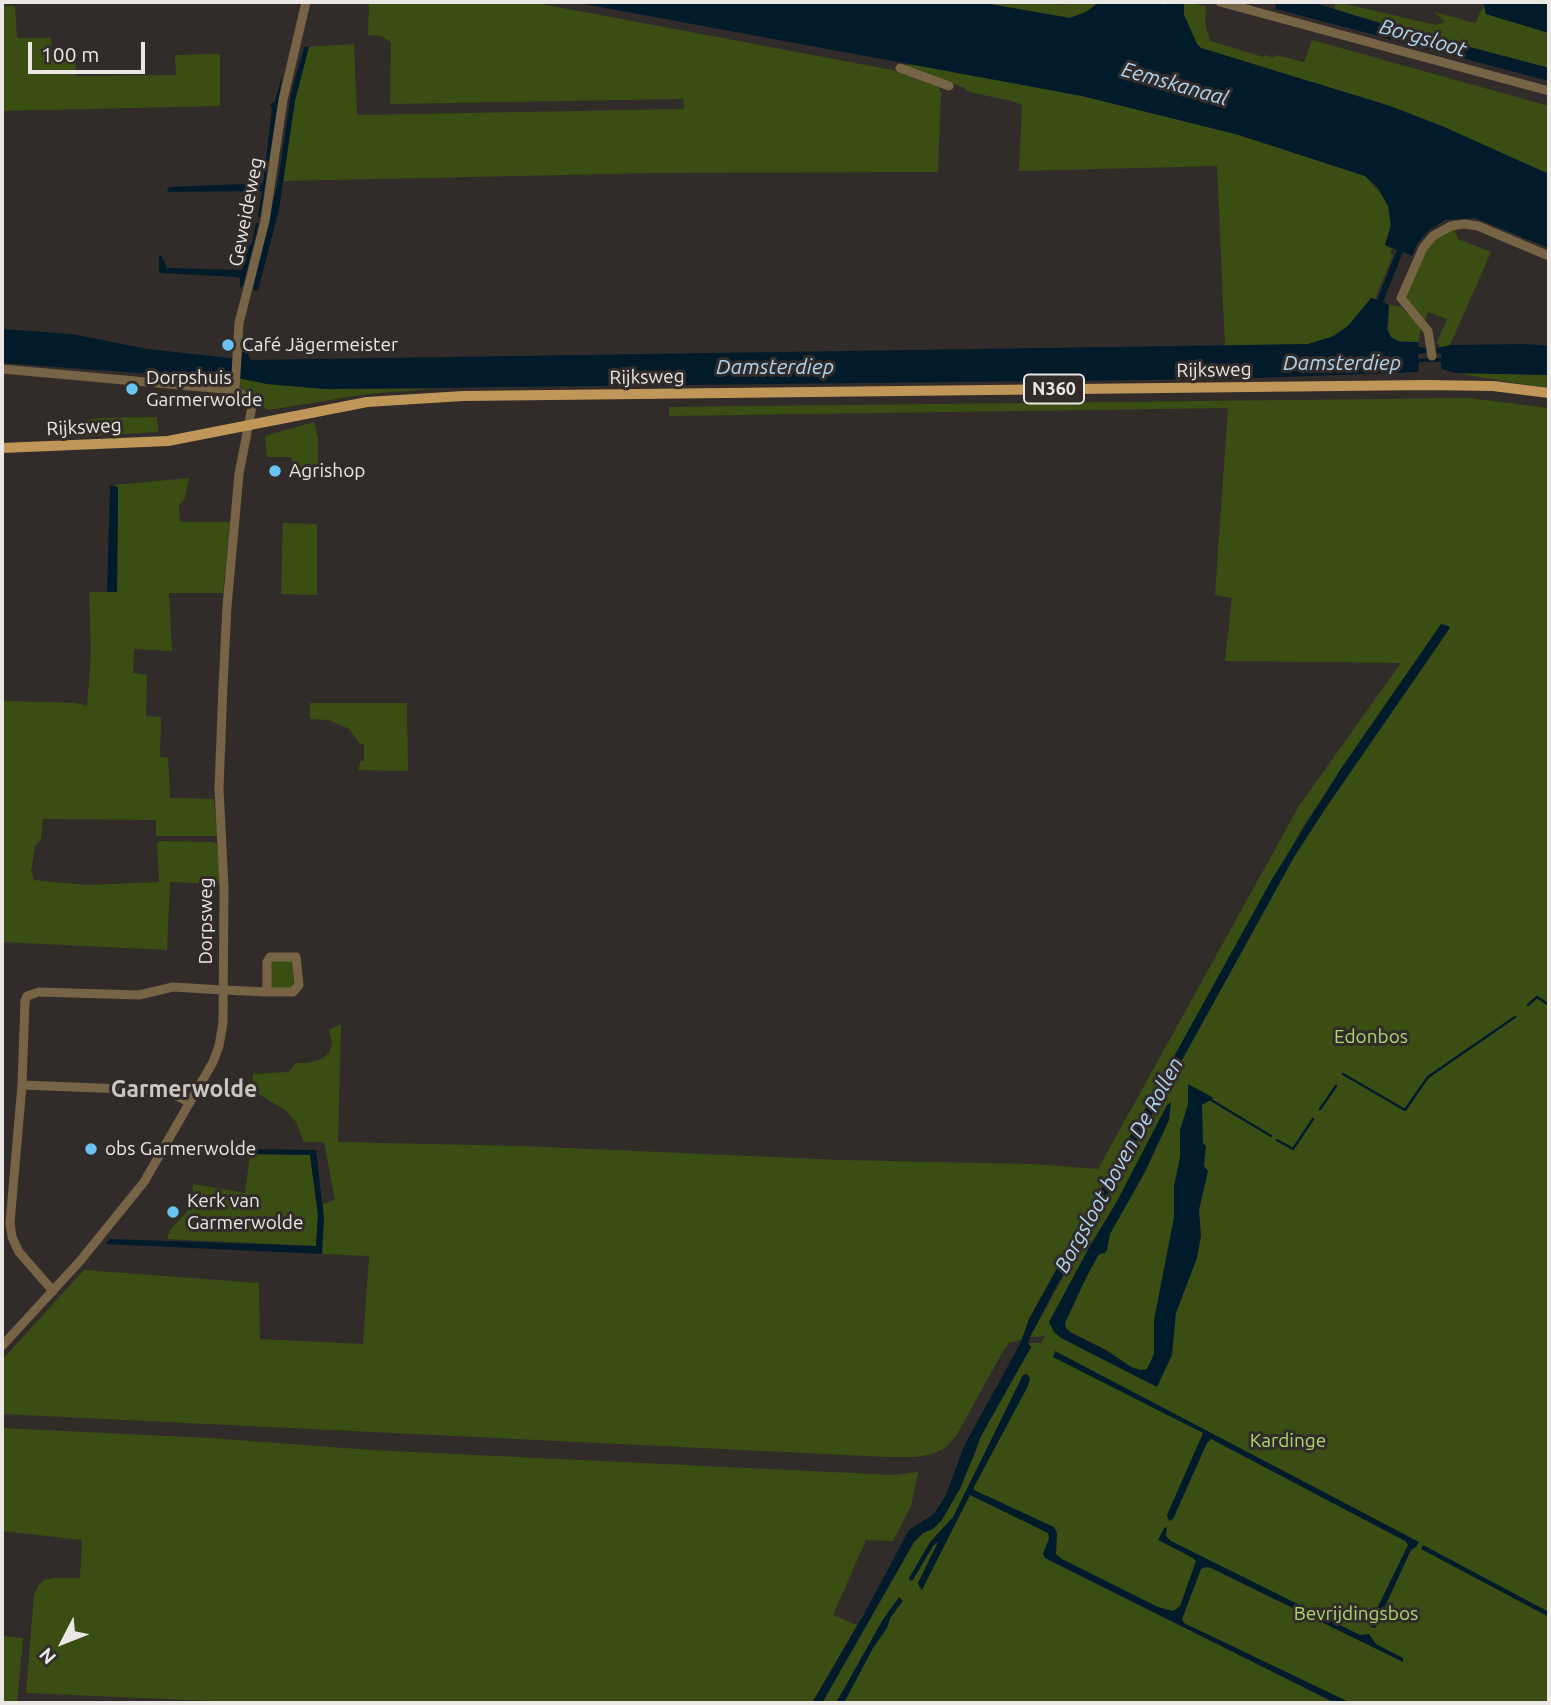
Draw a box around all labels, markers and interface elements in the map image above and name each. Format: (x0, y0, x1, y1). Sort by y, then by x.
water label: Borgsloot (1377, 14, 1469, 62)
scale bar (32, 28, 149, 72)
text: 100 m (41, 42, 99, 66)
water label: Eemskanaal (1119, 57, 1231, 111)
street label: Geweideweg (224, 156, 268, 268)
place label: Café Jägermeister (242, 334, 398, 356)
marker: Café Jägermeister (220, 337, 236, 353)
water label: Damsterdiep (1283, 350, 1401, 376)
water label: Damsterdiep (716, 354, 834, 380)
street label: Rijksweg (1176, 358, 1252, 382)
street label: Rijksweg (609, 365, 685, 389)
place label: Dorpshuis Garmerwolde (146, 367, 262, 411)
road number: N360 (1024, 374, 1084, 404)
marker: Dorpshuis Garmerwolde (124, 381, 140, 397)
street label: Rijksweg (46, 414, 122, 440)
place label: Agrishop (289, 460, 365, 482)
marker: Agrishop (267, 463, 283, 479)
street label: Dorpsweg (195, 877, 217, 965)
park label: Edonbos (1334, 1026, 1408, 1048)
water label: Borgsloot boven De Rollen (1049, 1053, 1189, 1277)
district label: Garmerwolde (111, 1075, 257, 1103)
place label: obs Garmerwolde (105, 1138, 256, 1160)
marker: obs Garmerwolde (83, 1141, 99, 1157)
place label: Kerk van Garmerwolde (187, 1190, 303, 1234)
marker: Kerk van Garmerwolde (165, 1204, 181, 1220)
park label: Kardinge (1250, 1430, 1326, 1452)
park label: Bevrijdingsbos (1294, 1603, 1418, 1625)
north arrow (28, 1607, 98, 1677)
text: N (34, 1643, 60, 1669)

